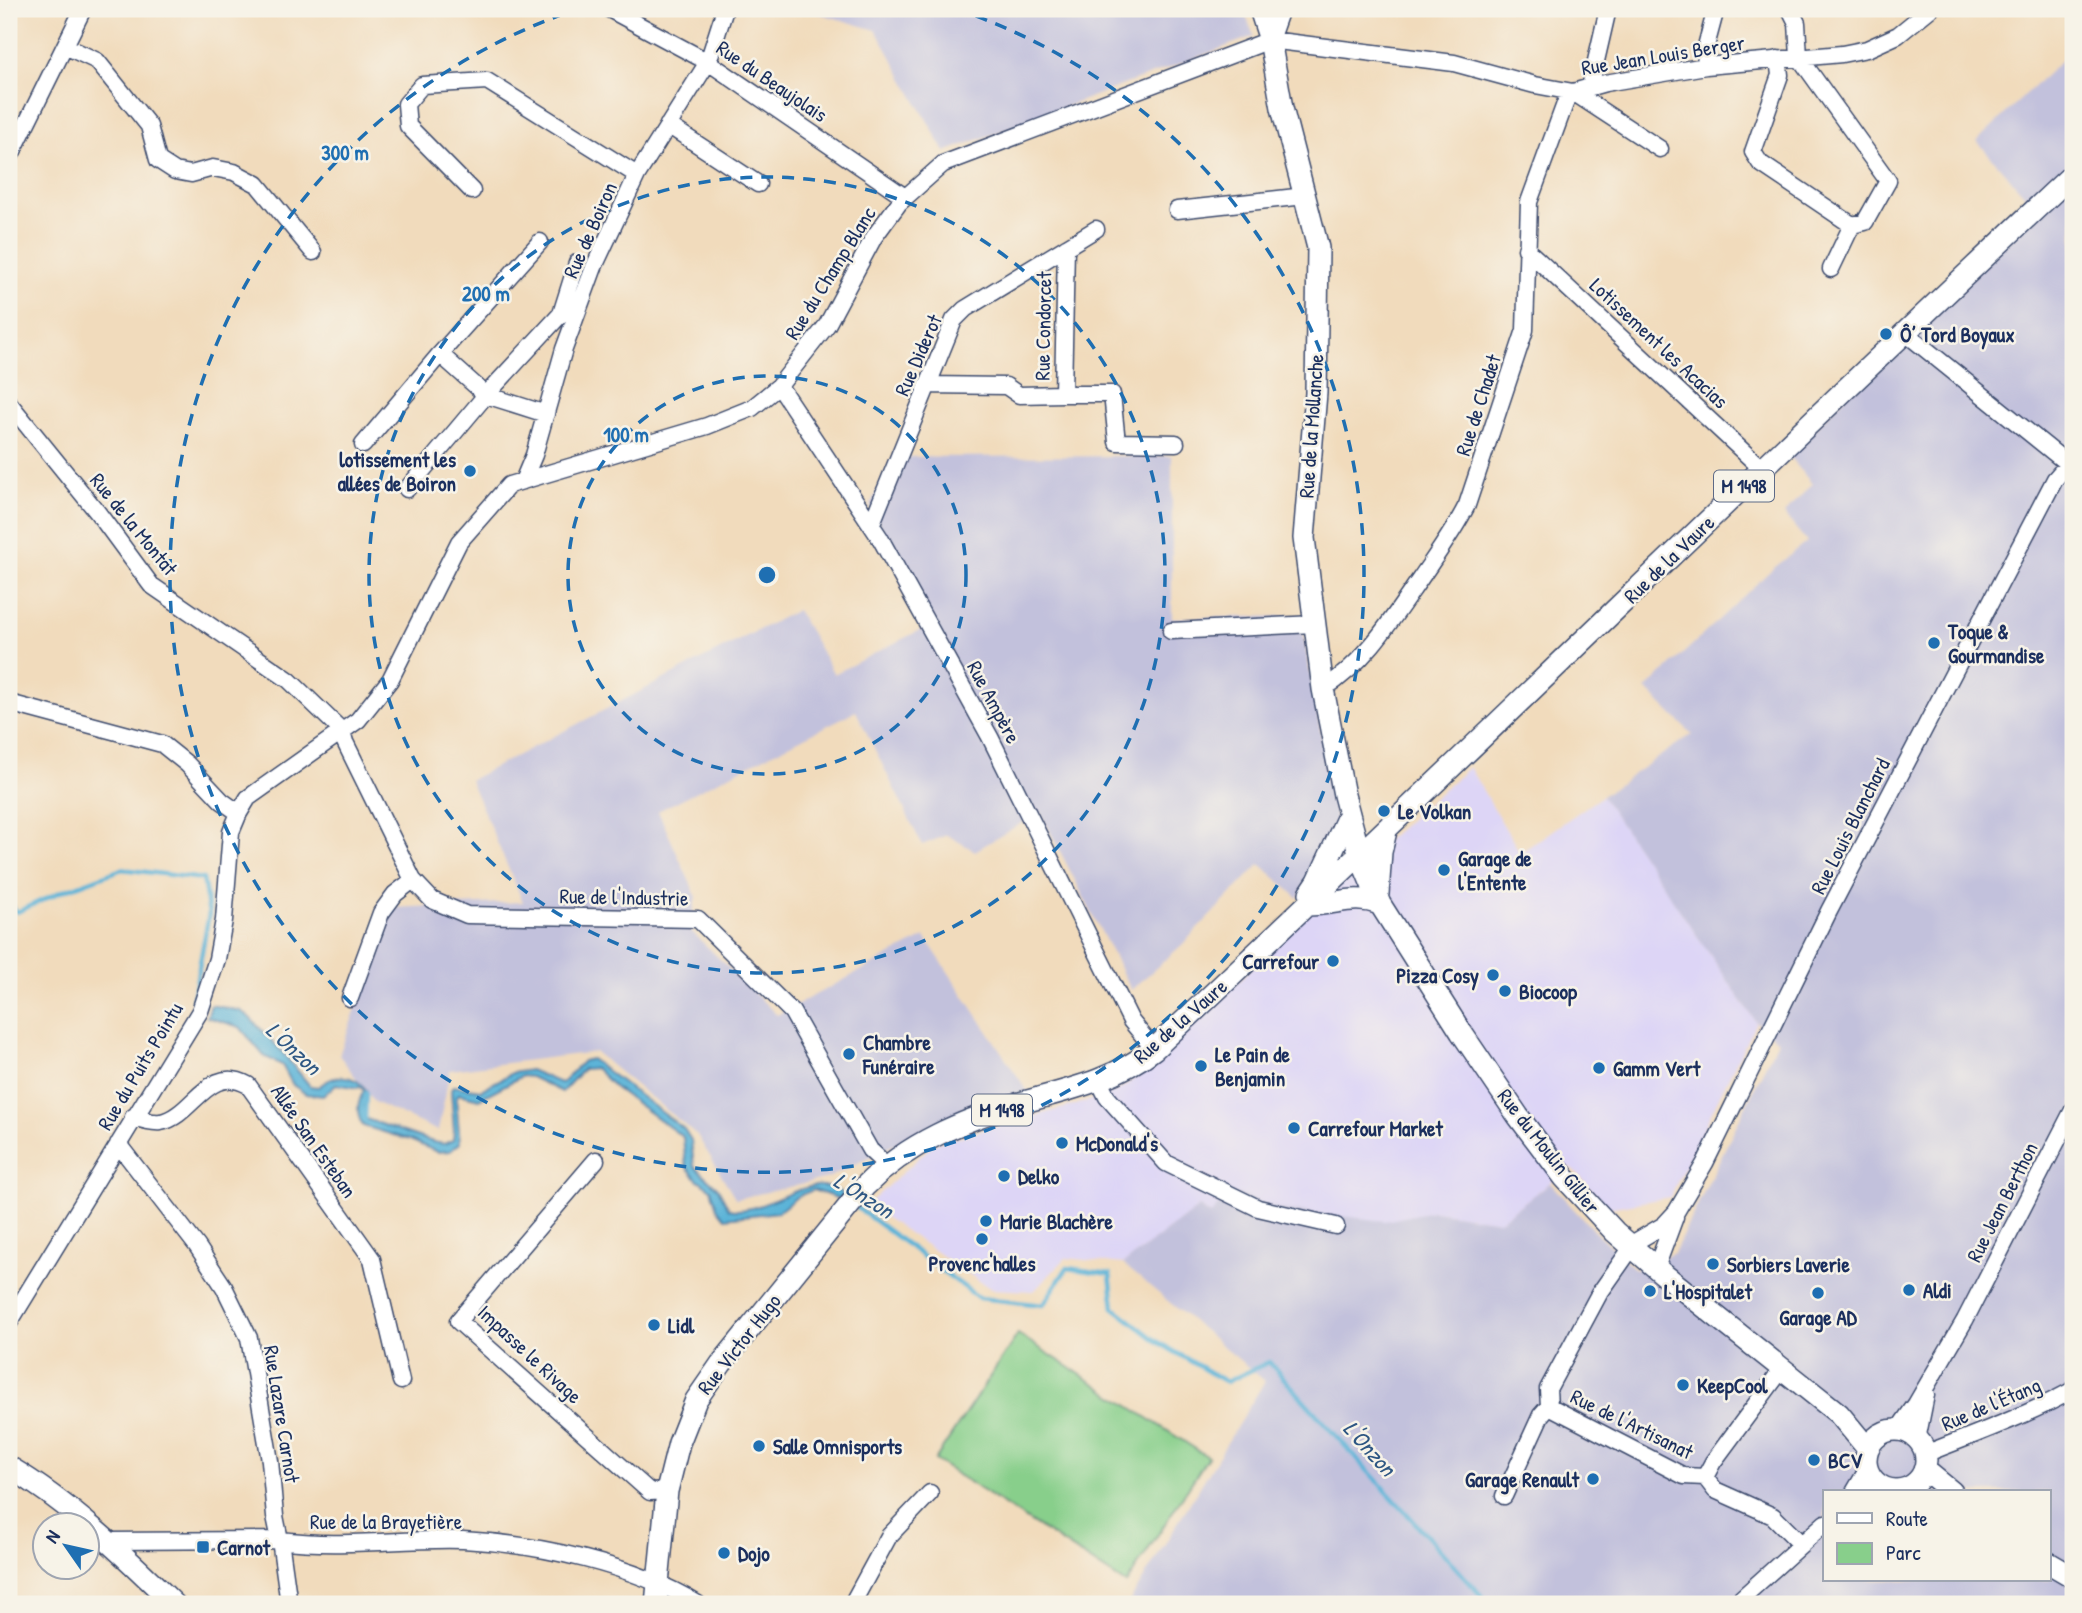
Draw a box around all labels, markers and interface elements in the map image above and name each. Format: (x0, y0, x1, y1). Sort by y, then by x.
street label: Rue Jean Louis Berger (1579, 28, 1747, 82)
street label: Rue du Beaujolais (711, 33, 833, 129)
text: 300 m (321, 138, 369, 167)
street label: Rue de Boiron (556, 177, 624, 283)
street label: Rue du Champ Blanc (778, 200, 883, 345)
street label: Rue Condorcet (1028, 270, 1058, 381)
street label: Lotissement les Acacias (1583, 271, 1735, 415)
text: 200 m (462, 279, 510, 308)
street label: Rue Diderot (887, 309, 949, 400)
place label: Ô’ Tord Boyaux (1900, 320, 2015, 350)
marker: Ô’ Tord Boyaux (1878, 326, 1894, 342)
street label: Rue de Chadet (1448, 350, 1508, 459)
street label: Rue de la Mollanche (1292, 353, 1330, 499)
text: 100 m (603, 420, 649, 449)
place label: lotissement les allées de Boiron (338, 445, 456, 498)
marker: lotissement les allées de Boiron (462, 463, 478, 479)
street label: Rue de la Montat (84, 467, 185, 582)
road number: M 1498 (1714, 471, 1774, 502)
street label: Rue de la Vaure (1617, 508, 1721, 610)
centre of rings (755, 563, 779, 587)
place label: Toque & Gourmandise (1947, 617, 2045, 670)
marker: Toque & Gourmandise (1926, 635, 1942, 651)
street label: Rue Ampère (960, 656, 1028, 748)
street label: Rue Louis Blanchard (1803, 753, 1897, 899)
place label: Le Volkan (1398, 797, 1471, 826)
marker: Le Volkan (1376, 803, 1392, 819)
place label: Garage de l'Entente (1458, 844, 1532, 897)
marker: Garage de l'Entente (1436, 862, 1452, 878)
street label: Rue de l'Industrie (559, 881, 689, 913)
place label: Carrefour (1242, 947, 1320, 976)
marker: Carrefour (1325, 953, 1341, 969)
place label: Pizza Cosy (1396, 961, 1479, 991)
marker: Pizza Cosy (1485, 967, 1501, 983)
street label: Rue de la Vaure (1127, 972, 1233, 1070)
place label: Biocoop (1519, 977, 1578, 1007)
marker: Biocoop (1497, 983, 1513, 999)
street label: Rue du Puits Pointu (90, 996, 190, 1135)
water label: L'Onzon (260, 1014, 330, 1083)
place label: Chambre Funéraire (862, 1028, 935, 1081)
place label: Le Pain de Benjamin (1215, 1040, 1291, 1093)
marker: Chambre Funéraire (841, 1046, 857, 1062)
place label: Gamm Vert (1613, 1054, 1701, 1083)
marker: Le Pain de Benjamin (1193, 1058, 1209, 1074)
marker: Gamm Vert (1591, 1060, 1607, 1076)
street label: Allée San Esteban (264, 1078, 364, 1204)
street label: Rue du Moulin Gillier (1491, 1082, 1607, 1220)
road number: M 1498 (972, 1094, 1032, 1126)
place label: Carrefour Market (1308, 1114, 1443, 1143)
marker: Carrefour Market (1286, 1120, 1302, 1136)
place label: McDonald's (1076, 1129, 1158, 1158)
marker: McDonald's (1054, 1135, 1070, 1151)
street label: Rue Jean Berthon (1959, 1137, 2045, 1267)
place label: Delko (1018, 1162, 1060, 1191)
water label: L'Onzon (828, 1165, 901, 1226)
marker: Delko (996, 1168, 1012, 1184)
place label: Marie Blachère (1000, 1207, 1114, 1236)
marker: Marie Blachère (978, 1213, 994, 1229)
marker: Provenc'halles (974, 1231, 990, 1247)
place label: Provenc'halles (928, 1249, 1036, 1278)
place label: Sorbiers Laverie (1727, 1250, 1850, 1279)
marker: Sorbiers Laverie (1705, 1256, 1721, 1272)
place label: Aldi (1923, 1276, 1952, 1305)
place label: L'Hospitalet (1664, 1277, 1753, 1307)
marker: Aldi (1901, 1282, 1917, 1298)
marker: L'Hospitalet (1642, 1283, 1658, 1299)
marker: Garage AD (1810, 1285, 1826, 1301)
street label: Rue Victor Hugo (691, 1288, 787, 1400)
street label: Impasse le Rivage (471, 1298, 589, 1410)
place label: Garage AD (1779, 1303, 1858, 1333)
place label: Lidl (668, 1311, 695, 1340)
marker: Lidl (646, 1317, 662, 1333)
street label: Rue Lazare Carnot (257, 1343, 307, 1486)
street label: Rue de l'Étang (1937, 1370, 2045, 1438)
place label: KeepCool (1697, 1371, 1768, 1401)
marker: KeepCool (1675, 1377, 1691, 1393)
street label: Rue de l'Artisanat (1566, 1382, 1699, 1467)
water label: L'Onzon (1337, 1413, 1404, 1484)
place label: Salle Omnisports (773, 1432, 902, 1462)
marker: Salle Omnisports (751, 1438, 767, 1454)
place label: BCV (1828, 1446, 1863, 1475)
marker: BCV (1806, 1452, 1822, 1468)
place label: Garage Renault (1465, 1465, 1580, 1495)
marker: Garage Renault (1585, 1471, 1601, 1487)
legend (1823, 1490, 2050, 1582)
text: Route (1886, 1504, 1928, 1533)
street label: Rue de la Brayetière (310, 1507, 462, 1536)
north arrow (32, 1512, 102, 1582)
text: N (38, 1525, 66, 1548)
place label: Carnot (217, 1533, 271, 1562)
text: Parc (1886, 1538, 1921, 1567)
marker: Carnot (195, 1539, 211, 1555)
place label: Dojo (738, 1539, 770, 1568)
marker: Dojo (716, 1545, 732, 1561)

